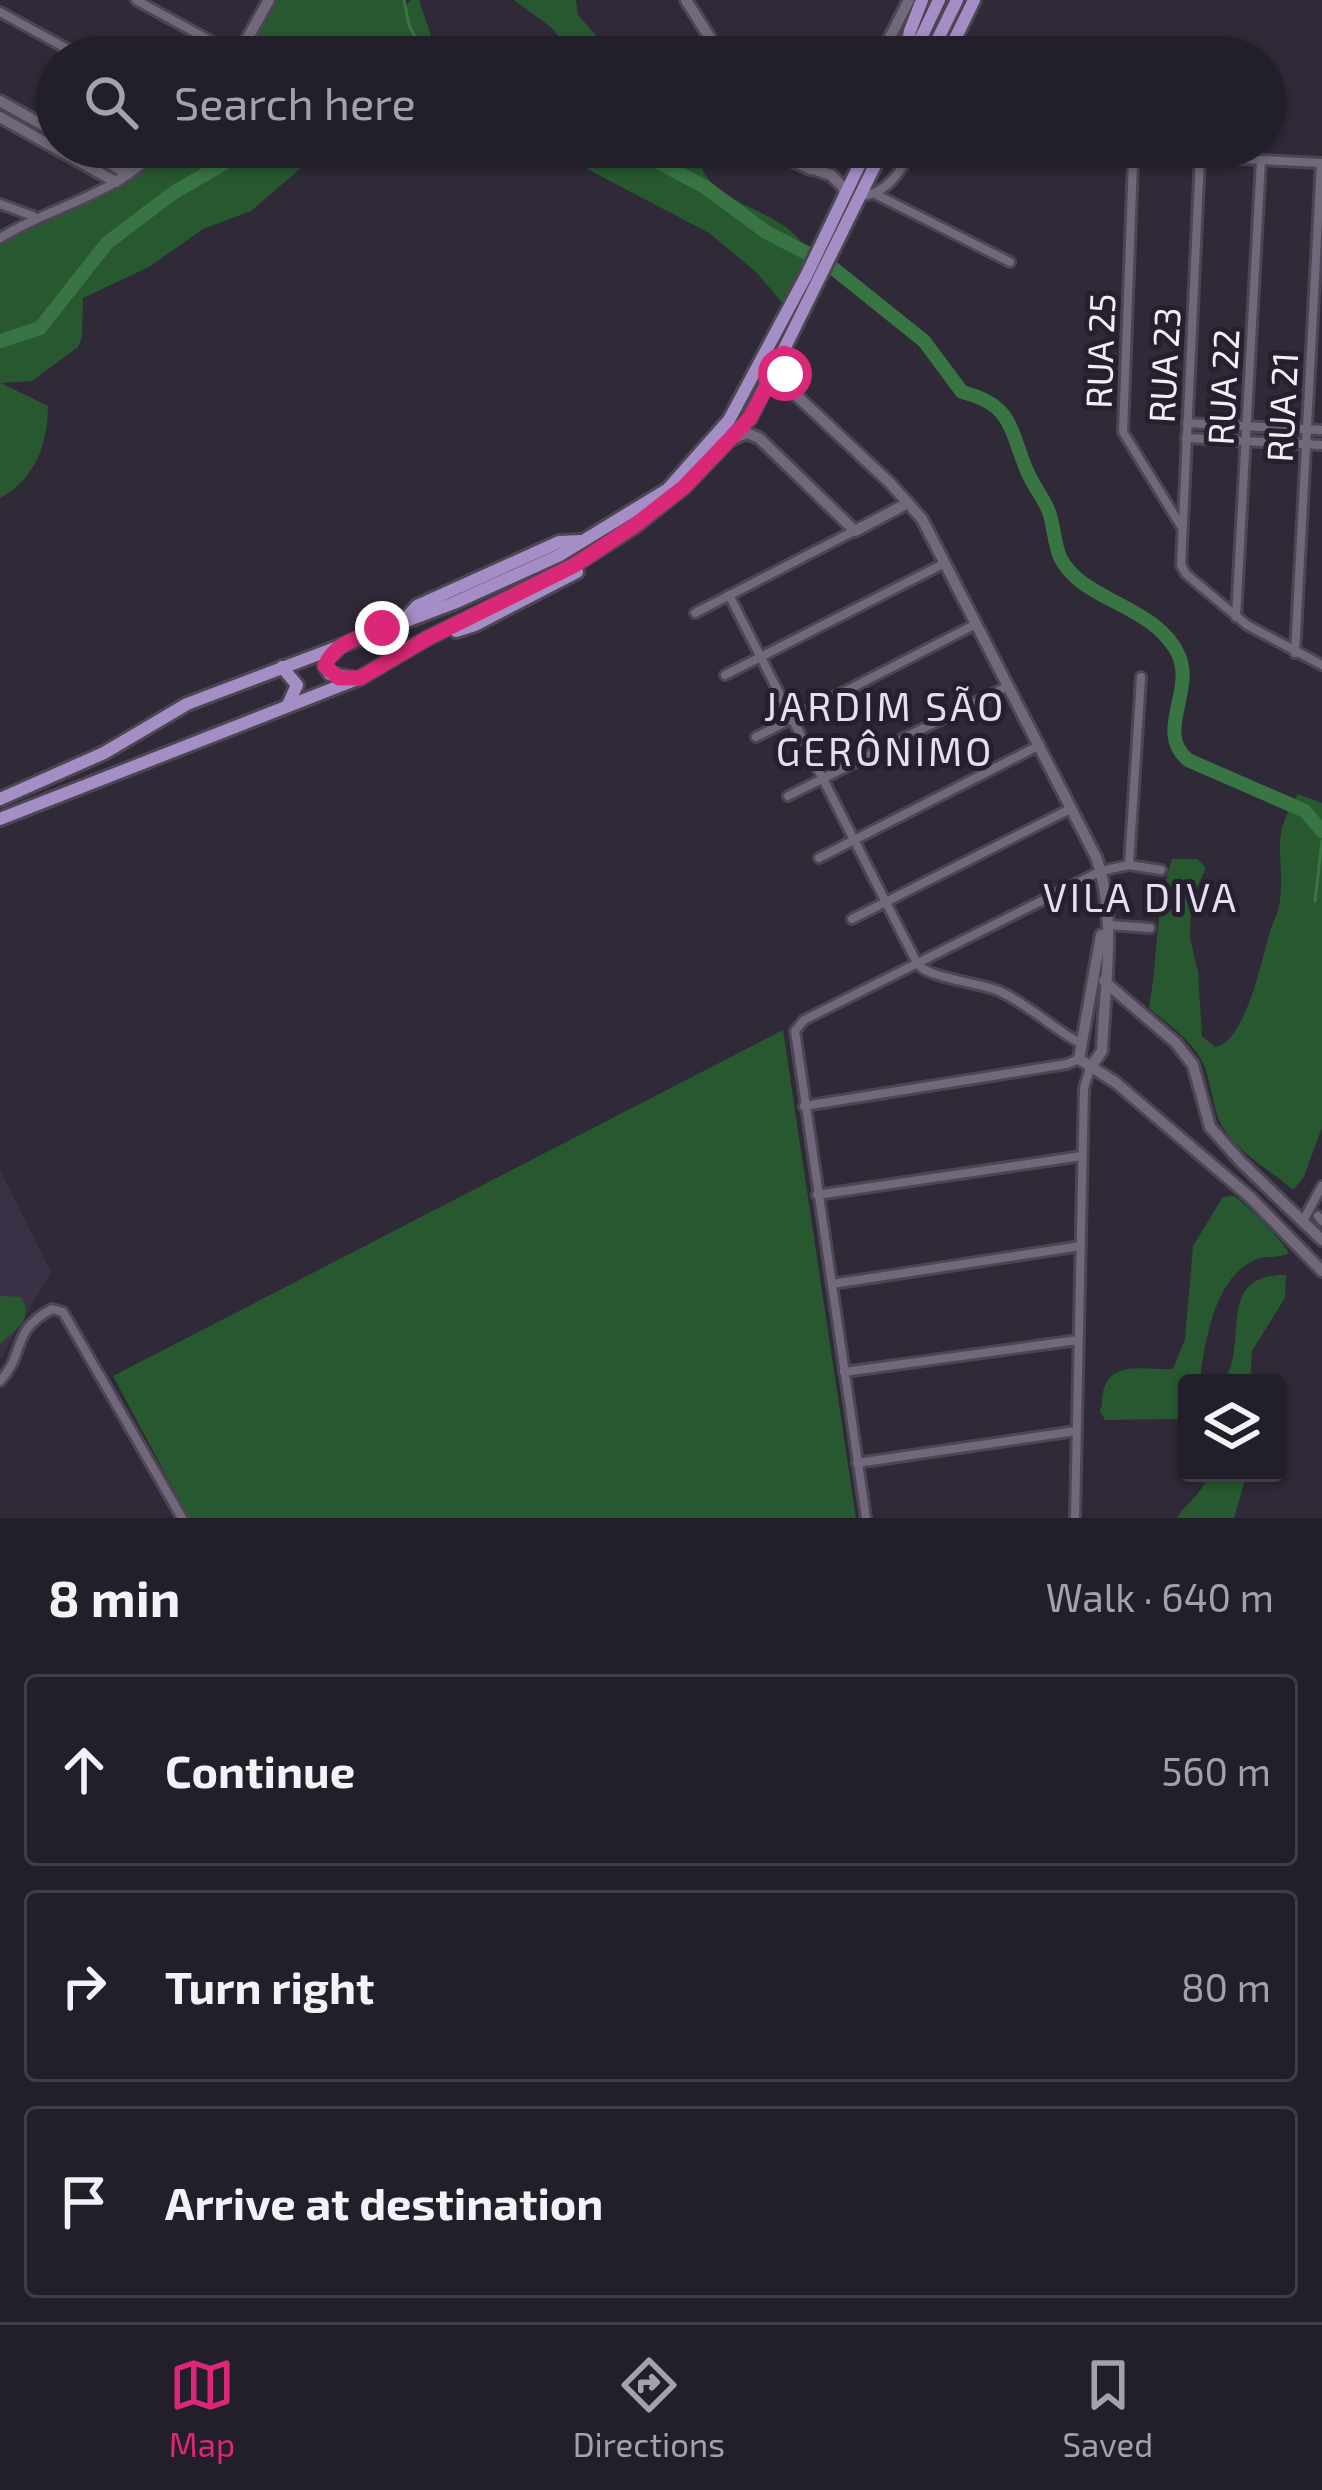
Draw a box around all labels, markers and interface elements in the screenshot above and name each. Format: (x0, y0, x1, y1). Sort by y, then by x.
search box (36, 36, 1286, 168)
icon: search (78, 69, 144, 135)
text: Search here (174, 75, 416, 129)
street label: RUA 25 (1076, 293, 1122, 409)
street label: RUA 23 (1138, 306, 1188, 424)
street label: RUA 22 (1197, 328, 1247, 446)
route start (758, 347, 812, 401)
street label: RUA 21 (1257, 351, 1305, 463)
route end (355, 601, 409, 655)
district label: JARDIM SÃO GERÔNIMO (764, 682, 1006, 774)
district label: VILA DIVA (1043, 873, 1239, 920)
map controls (1178, 1374, 1286, 1482)
button: layers (1178, 1374, 1286, 1482)
text: 8 min (48, 1566, 180, 1627)
text: Walk · 640 m (1046, 1573, 1274, 1620)
icon: ahead (51, 1737, 117, 1803)
text: Continue (165, 1743, 355, 1797)
text: 560 m (1161, 1747, 1271, 1794)
icon: right (51, 1953, 117, 2019)
text: Turn right (165, 1959, 374, 2013)
text: 80 m (1181, 1963, 1271, 2010)
icon: arrive (51, 2169, 117, 2235)
text: Arrive at destination (165, 2175, 603, 2229)
tab: Map (169, 2352, 235, 2464)
tab: Directions (573, 2352, 725, 2464)
tab: Saved (1063, 2352, 1153, 2464)

